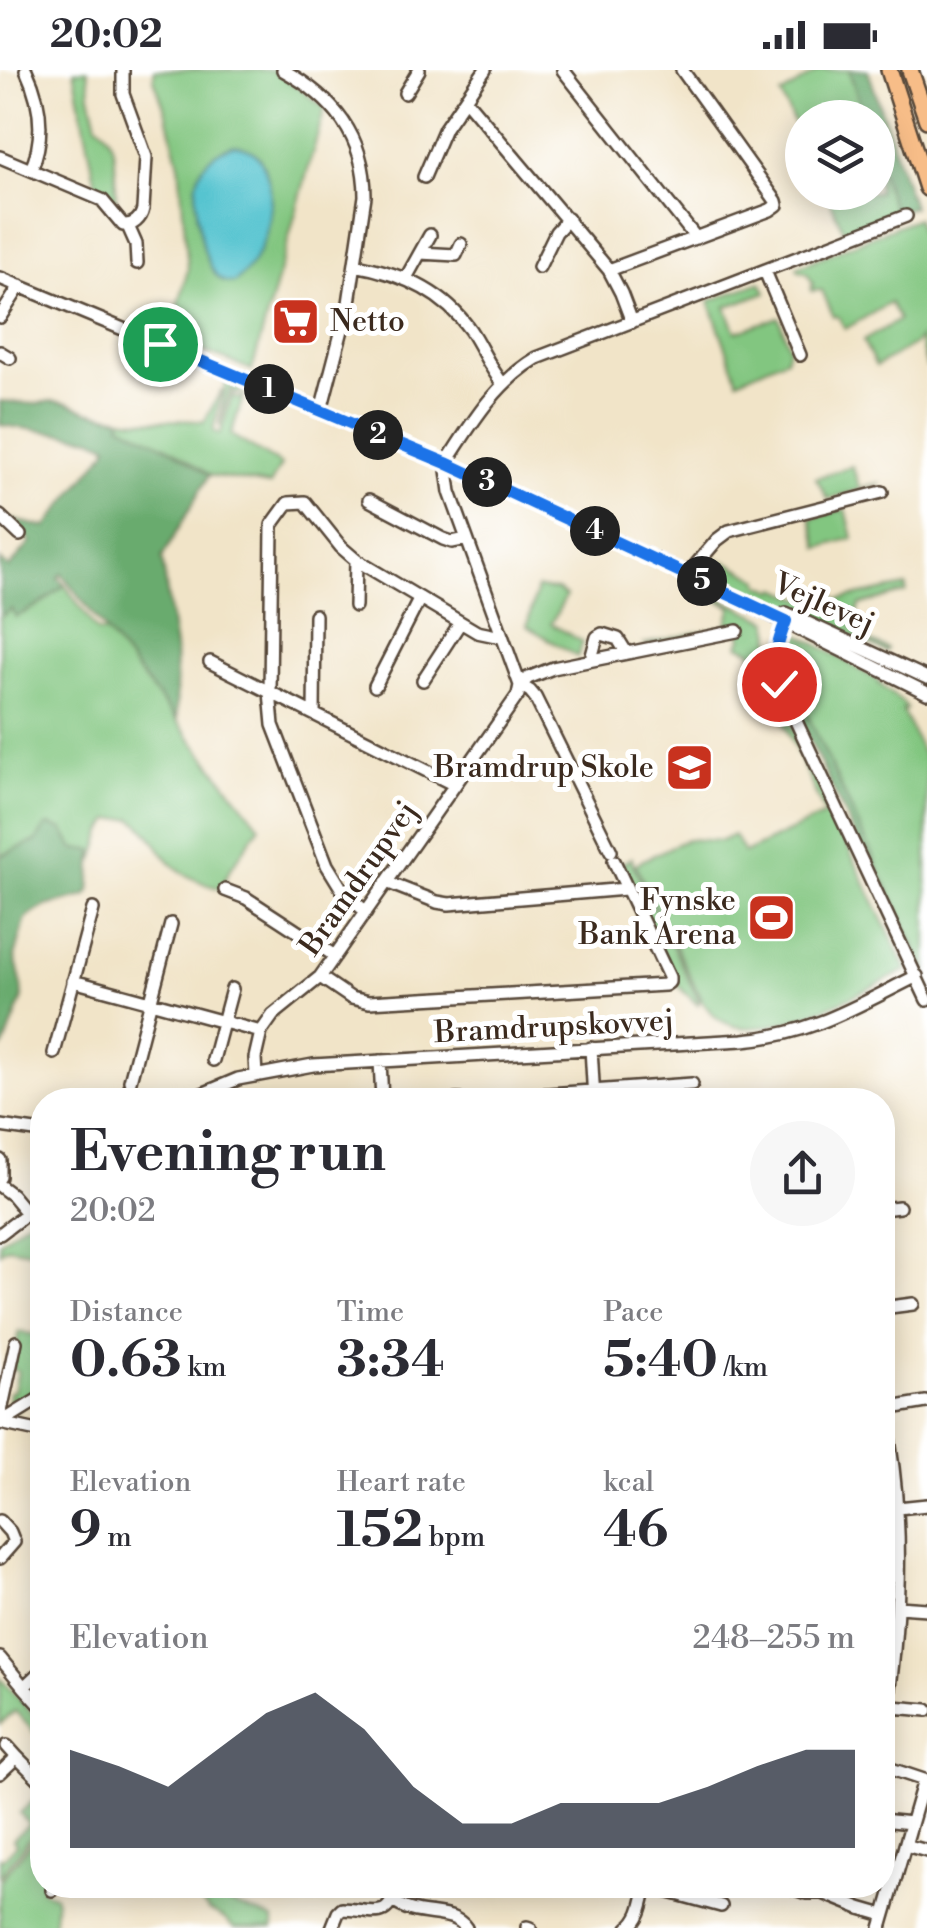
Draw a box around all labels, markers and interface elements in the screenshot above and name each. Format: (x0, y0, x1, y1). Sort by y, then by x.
text: 20:02 (50, 12, 163, 59)
map controls (785, 100, 895, 210)
button: layers (785, 100, 895, 210)
supermarket icon: Netto (269, 295, 321, 347)
pin (118, 302, 203, 387)
place label: Netto (330, 303, 405, 341)
icon: arrive (133, 317, 188, 372)
pin: 1 (244, 364, 294, 414)
text: 1 (262, 371, 276, 406)
pin: 2 (353, 410, 403, 460)
text: 2 (369, 417, 387, 452)
pin: 3 (462, 457, 512, 507)
text: 3 (479, 464, 495, 499)
pin: 4 (570, 506, 620, 556)
text: 4 (586, 513, 604, 548)
pin: 5 (677, 556, 727, 606)
text: 5 (693, 563, 711, 598)
street label: Vejlevej (766, 564, 880, 643)
pin (737, 642, 822, 727)
icon: check (752, 657, 807, 712)
school or university icon: Bramdrup Skole (663, 741, 715, 793)
place label: Bramdrup Skole (433, 749, 654, 787)
street label: Bramdrupvej (291, 794, 426, 964)
place label: Fynske Bank Arena (578, 882, 737, 954)
sports icon: Fynske Bank Arena (745, 891, 797, 943)
street label: Bramdrupskovvej (432, 1002, 675, 1052)
text: Evening run (70, 1119, 386, 1188)
button: share (750, 1121, 855, 1226)
text: 20:02 (70, 1191, 156, 1231)
text: Distance (70, 1295, 183, 1330)
text: Time (337, 1295, 404, 1330)
text: Pace (603, 1295, 663, 1330)
text: 0.63 (70, 1330, 182, 1392)
text: 3:34 (337, 1330, 445, 1392)
text: 5:40 (603, 1330, 718, 1392)
text: km (182, 1350, 227, 1385)
text: /km (718, 1350, 768, 1385)
text: Elevation (70, 1465, 191, 1500)
text: Heart rate (337, 1465, 466, 1500)
text: kcal (603, 1465, 654, 1500)
text: 9 (70, 1500, 102, 1562)
text: 152 (337, 1500, 423, 1562)
text: 46 (603, 1500, 668, 1562)
text: m (102, 1520, 132, 1555)
text: bpm (423, 1520, 485, 1555)
text: Elevation (70, 1618, 209, 1658)
text: 248–255 m (693, 1618, 855, 1658)

